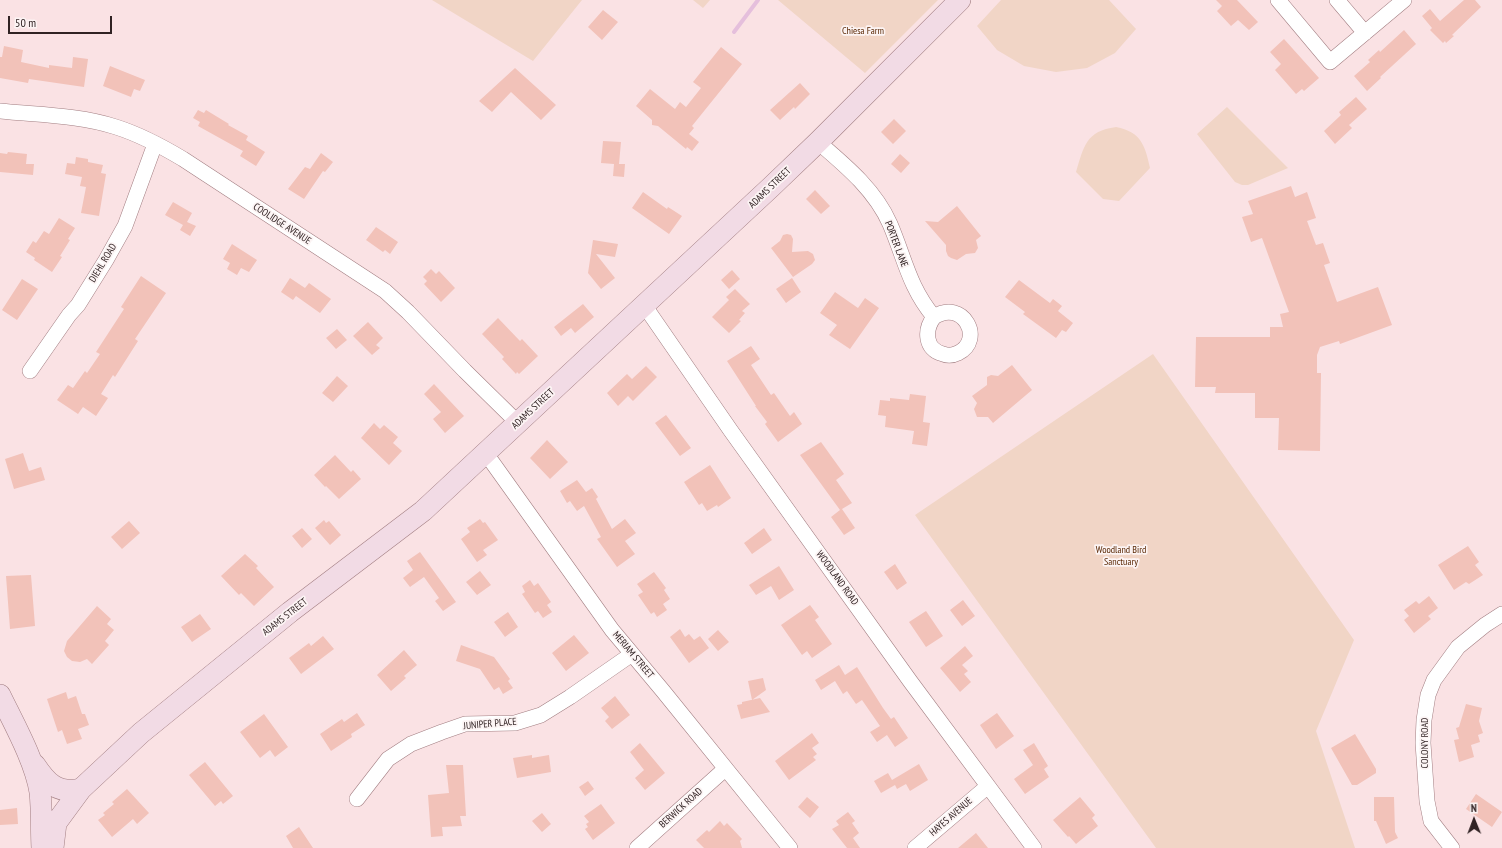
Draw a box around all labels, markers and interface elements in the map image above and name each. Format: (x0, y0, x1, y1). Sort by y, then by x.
scale bar (10, 8, 114, 34)
text: 50 m (15, 15, 36, 30)
park label: Chiesa Farm (842, 25, 884, 37)
street label: ADAMS STREET (746, 165, 794, 211)
street label: COOLIDGE AVENUE (251, 201, 313, 247)
street label: PORTER LANE (882, 219, 910, 269)
street label: DIEHL ROAD (87, 241, 119, 285)
street label: ADAMS STREET (509, 386, 557, 432)
park label: Woodland Bird Sanctuary (1096, 544, 1146, 568)
street label: WOODLAND ROAD (813, 548, 861, 608)
street label: ADAMS STREET (260, 596, 310, 638)
street label: MERIAM STREET (610, 629, 656, 681)
street label: JUNIPER PLACE (463, 716, 517, 732)
street label: COLONY ROAD (1419, 718, 1431, 768)
street label: BERWICK ROAD (657, 785, 705, 831)
street label: HAYES AVENUE (927, 795, 975, 839)
north arrow (1454, 800, 1494, 840)
text: N (1471, 801, 1477, 815)

